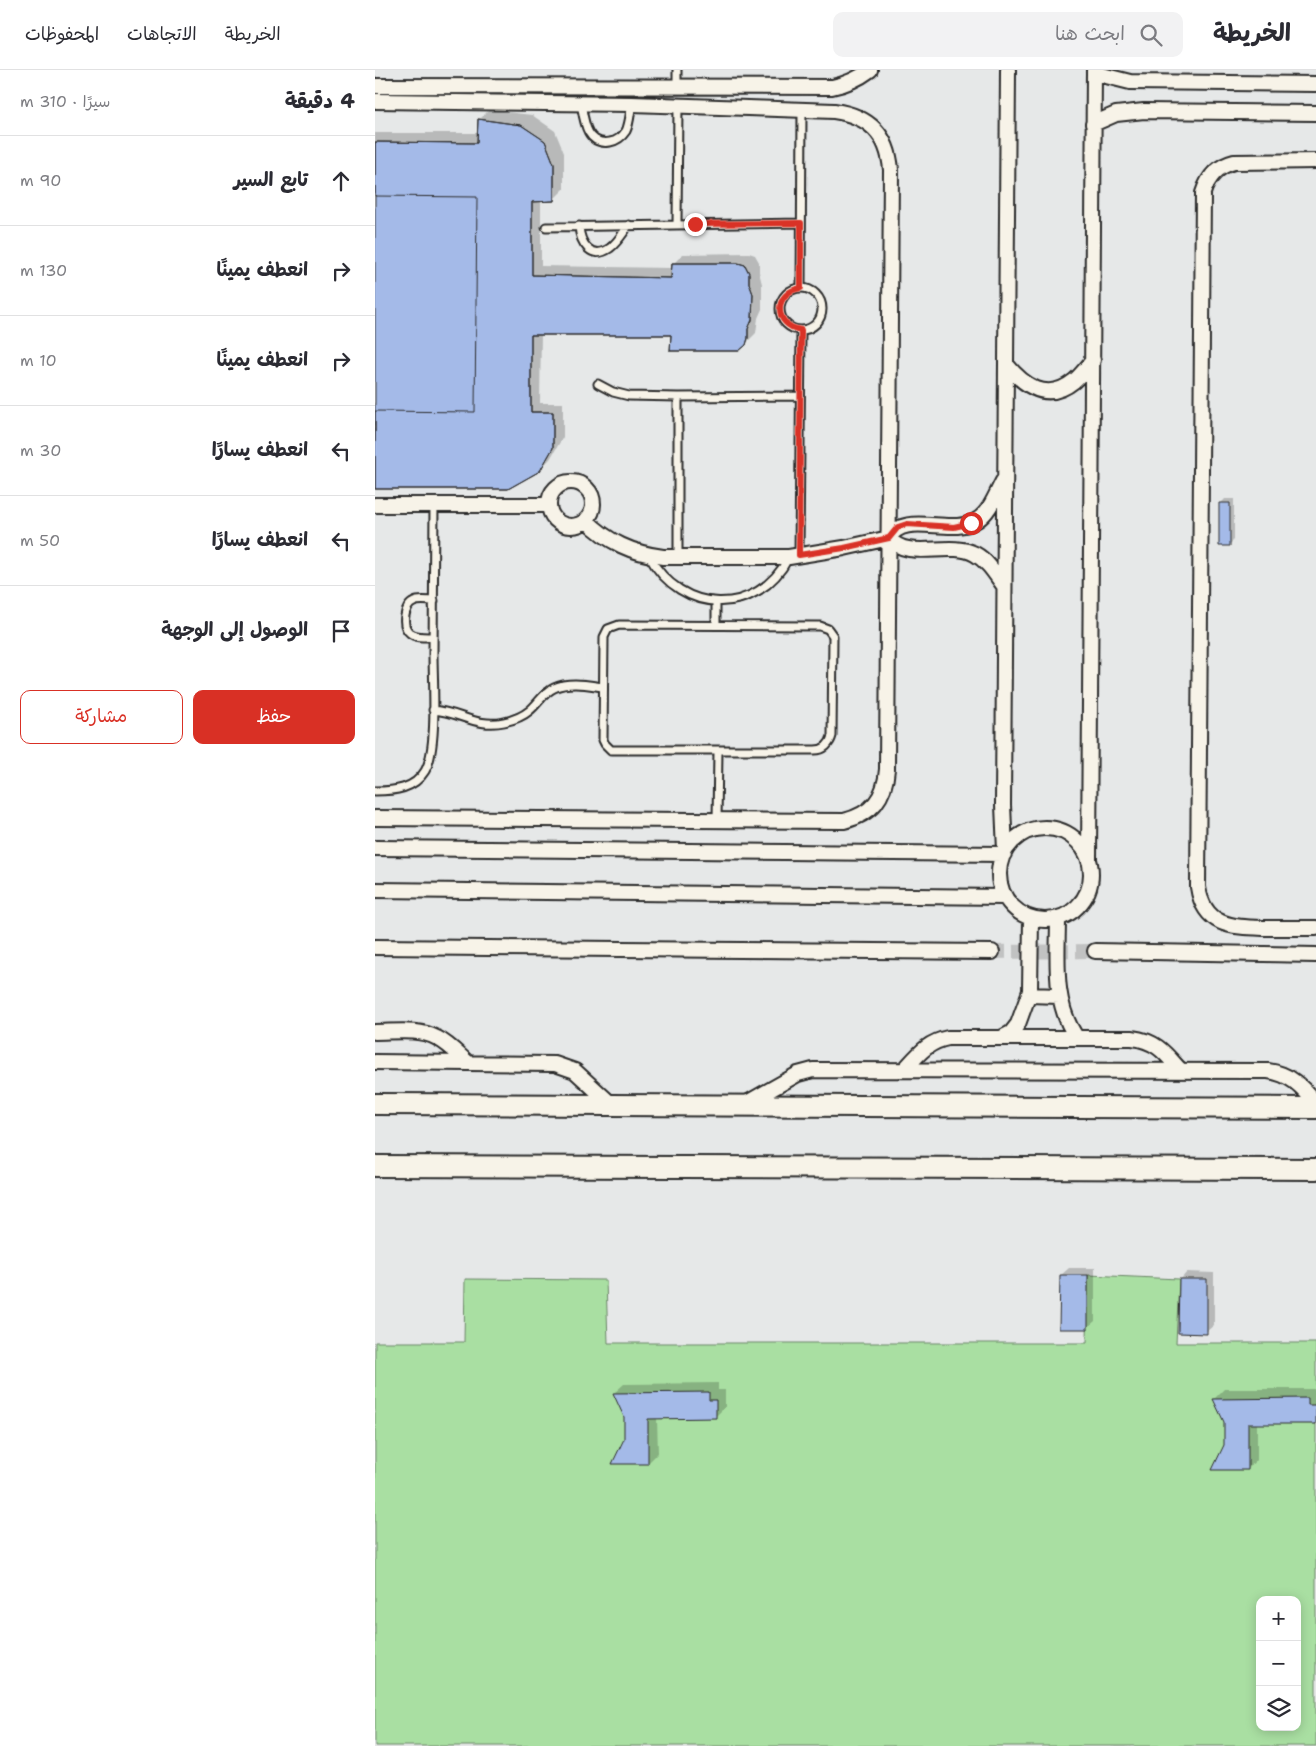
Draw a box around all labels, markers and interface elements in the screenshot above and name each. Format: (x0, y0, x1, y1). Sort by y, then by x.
search box (833, 12, 1183, 57)
text: الخريطة (1213, 17, 1291, 49)
text: ابحث هنا (1055, 21, 1125, 46)
icon: search (1137, 21, 1165, 49)
text: المحفوظات (25, 22, 99, 46)
text: الاتجاهات (127, 22, 197, 46)
text: الخريطة (225, 22, 281, 46)
text: 4 دقيقة (285, 87, 355, 115)
text: سيرًا · 310 m (20, 91, 110, 112)
text: تابع السير (234, 167, 308, 192)
icon: ahead (327, 167, 355, 195)
text: 90 m (20, 170, 61, 191)
route end (684, 213, 707, 236)
text: انعطف يمينًا (217, 257, 308, 282)
icon: right (327, 257, 355, 285)
text: 130 m (20, 260, 67, 281)
text: انعطف يمينًا (217, 347, 308, 372)
icon: right (327, 347, 355, 375)
text: 10 m (20, 350, 57, 371)
text: انعطف يسارًا (212, 437, 308, 462)
icon: left (327, 437, 355, 465)
text: 30 m (20, 440, 61, 461)
route start (960, 512, 983, 535)
text: انعطف يسارًا (212, 527, 308, 552)
icon: left (327, 527, 355, 555)
text: 50 m (20, 530, 60, 551)
text: الوصول إلى الوجهة (161, 617, 308, 642)
icon: arrive (327, 617, 355, 645)
button: مشاركة (20, 690, 183, 744)
button: حفظ (193, 690, 355, 744)
map controls (1256, 1596, 1301, 1731)
button: + (1256, 1596, 1301, 1641)
button: − (1256, 1641, 1301, 1686)
button: layers (1256, 1686, 1301, 1731)

